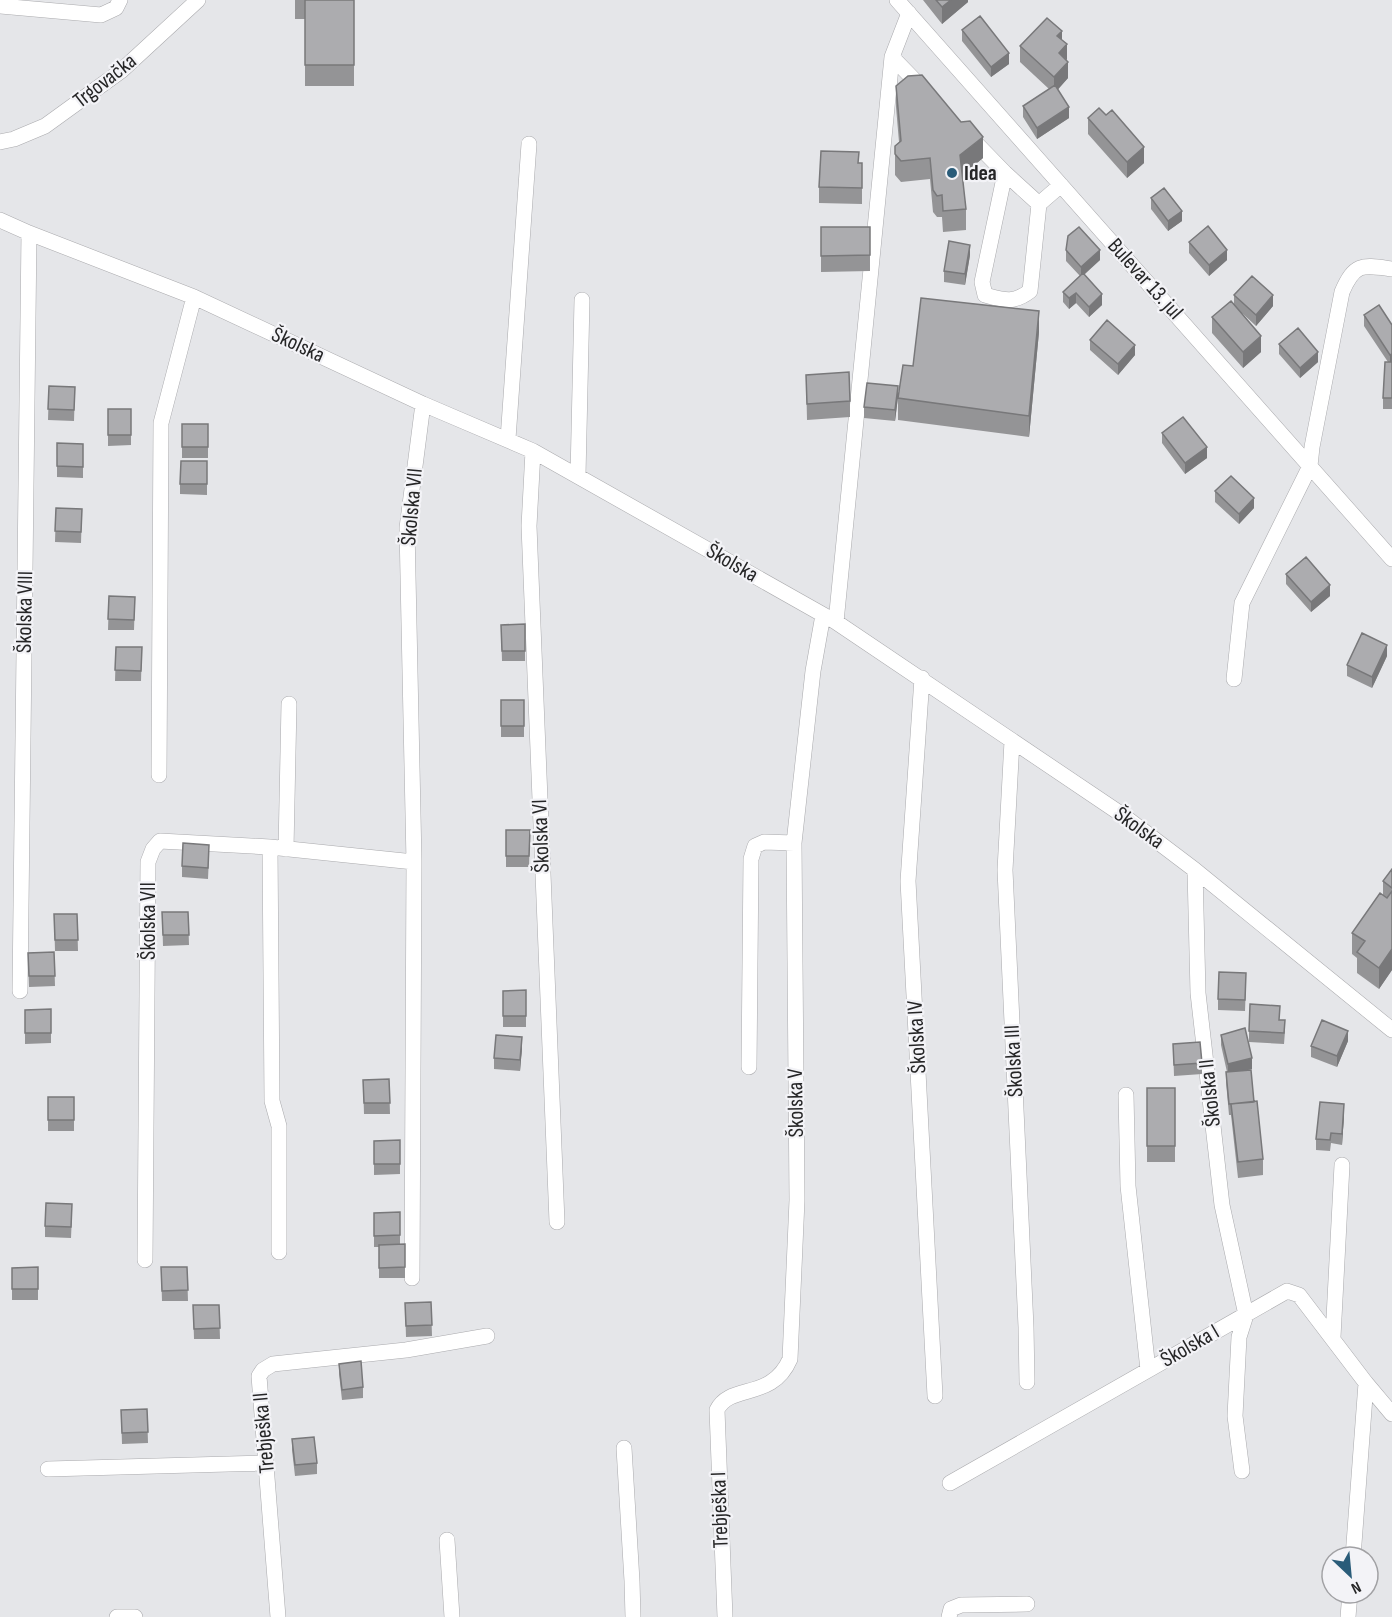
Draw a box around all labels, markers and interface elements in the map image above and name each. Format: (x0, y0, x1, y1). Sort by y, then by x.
street label: Trgovačka (68, 48, 142, 114)
place label: Idea (964, 160, 997, 187)
marker: Idea (945, 166, 959, 180)
street label: Bulevar 13. jul (1102, 233, 1188, 325)
street label: Školska (267, 321, 329, 369)
street label: Školska VII (395, 467, 429, 547)
street label: Školska (701, 537, 763, 589)
street label: Školska VIII (11, 571, 39, 653)
street label: Školska VI (526, 799, 556, 873)
street label: Školska (1109, 801, 1169, 855)
street label: Školska VII (135, 882, 162, 960)
street label: Školska IV (902, 1000, 932, 1074)
street label: Školska III (999, 1024, 1029, 1098)
street label: Školska II (1193, 1058, 1227, 1128)
street label: Školska V (782, 1068, 810, 1138)
street label: Školska I (1156, 1318, 1224, 1374)
street label: Trebješka II (247, 1391, 281, 1475)
street label: Trebješka I (705, 1471, 735, 1549)
north arrow (1320, 1545, 1380, 1605)
text: N (1348, 1577, 1364, 1598)

